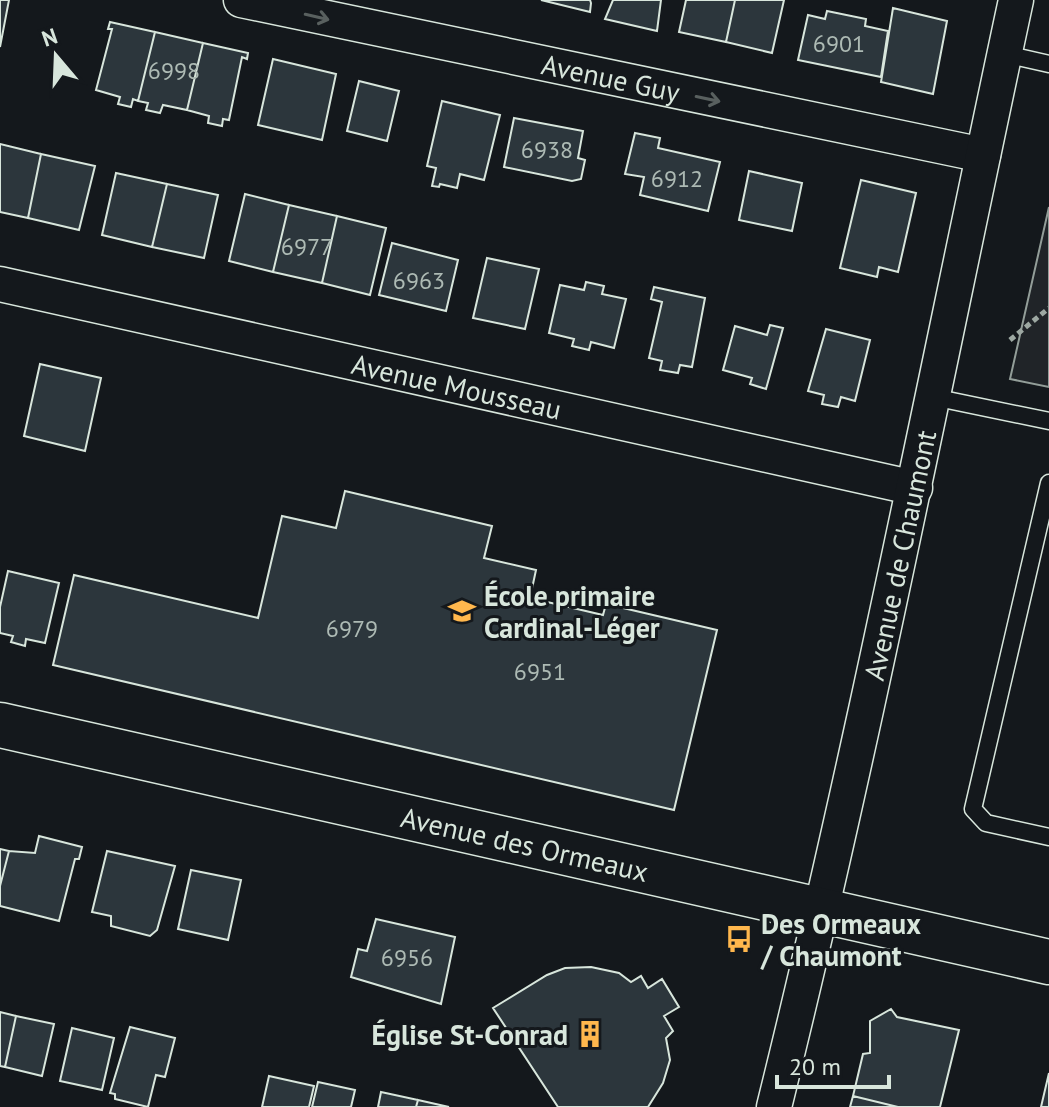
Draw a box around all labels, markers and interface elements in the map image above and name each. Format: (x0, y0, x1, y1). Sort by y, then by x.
one-way arrow (303, 10, 329, 25)
north arrow (16, 16, 96, 96)
text: N (38, 21, 61, 53)
house number: 6901 (813, 28, 865, 59)
street label: Avenue Guy (539, 45, 683, 110)
house number: 6998 (148, 55, 200, 86)
one-way arrow (695, 92, 721, 107)
house number: 6938 (521, 134, 573, 165)
house number: 6912 (651, 163, 703, 194)
house number: 6977 (281, 231, 333, 262)
house number: 6963 (393, 265, 445, 296)
street label: Avenue Mousseau (348, 344, 565, 427)
street label: Avenue de Chaumont (855, 426, 944, 684)
place label: École primaire Cardinal-Léger (484, 577, 660, 646)
school or university icon: École primaire Cardinal-Léger (447, 596, 477, 626)
house number: 6979 (326, 613, 378, 644)
house number: 6951 (514, 656, 566, 687)
street label: Avenue des Ormeaux (397, 798, 652, 889)
place label: Des Ormeaux / Chaumont (760, 905, 921, 974)
bus stop icon: Des Ormeaux / Chaumont (724, 924, 754, 954)
house number: 6956 (381, 942, 433, 973)
place label: Église St-Conrad (371, 1016, 568, 1053)
building icon: Église St-Conrad (575, 1019, 605, 1049)
scale bar (777, 1039, 889, 1089)
text: 20 m (789, 1051, 841, 1082)

